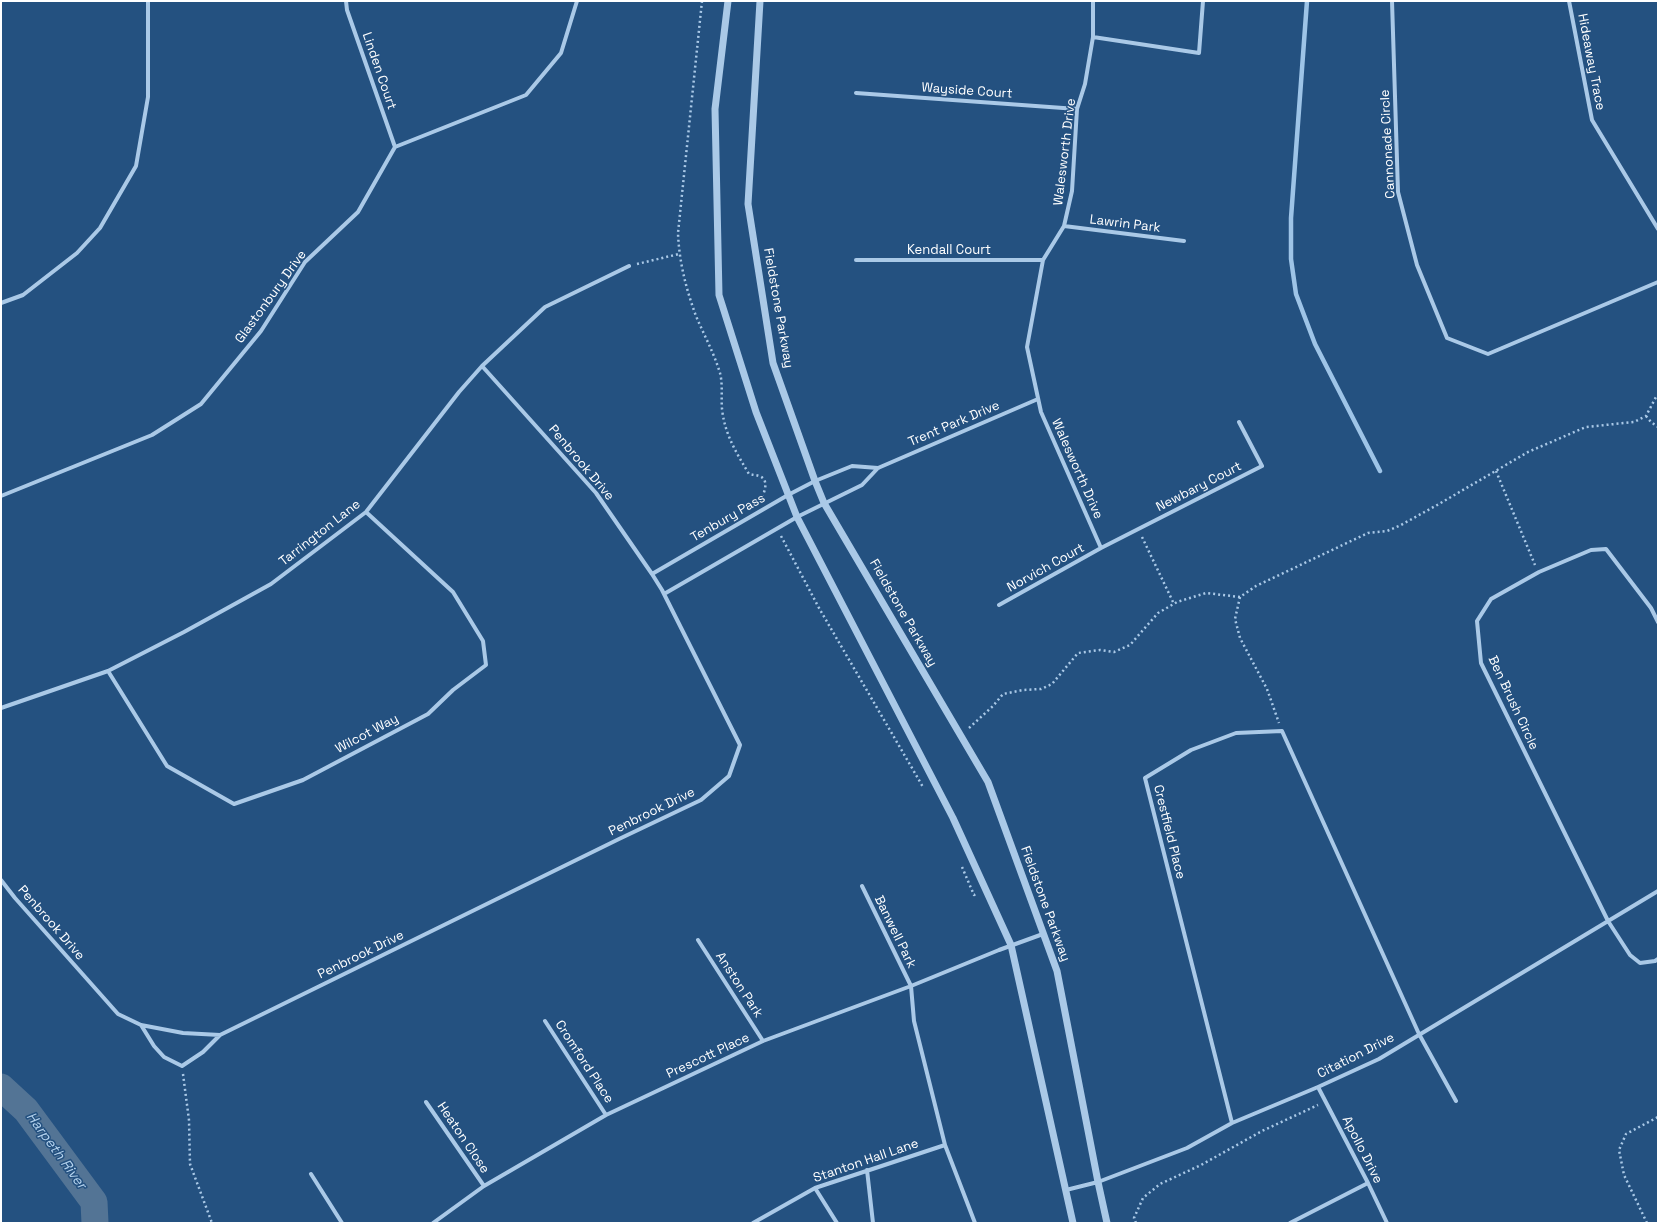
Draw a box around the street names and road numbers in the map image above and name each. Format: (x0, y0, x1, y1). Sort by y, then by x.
street label: Hideaway Trace (1574, 12, 1608, 112)
street label: Linden Court (358, 30, 400, 112)
street label: Wayside Court (921, 80, 1013, 102)
street label: Cannonade Circle (1377, 89, 1399, 199)
street label: Walesworth Drive (1051, 97, 1079, 207)
street label: Lawrin Park (1089, 212, 1161, 236)
street label: Kendall Court (907, 242, 991, 258)
street label: Glastonbury Drive (232, 247, 310, 347)
street label: Fieldstone Parkway (760, 247, 796, 369)
street label: Trent Park Drive (906, 398, 1002, 450)
street label: Walesworth Drive (1048, 417, 1106, 521)
street label: Penbrook Drive (545, 422, 617, 504)
street label: Newbary Court (1154, 459, 1244, 515)
street label: Tenbury Pass (688, 490, 768, 546)
street label: Tarrington Lane (276, 496, 364, 570)
street label: Norvich Court (1005, 540, 1087, 596)
street label: Fieldstone Parkway (866, 556, 940, 670)
street label: Ben Brush Circle (1484, 653, 1542, 753)
street label: Wilcot Way (333, 711, 401, 757)
street label: Crestfield Place (1150, 783, 1188, 881)
street label: Penbrook Drive (606, 784, 698, 840)
street label: Fieldstone Parkway (1017, 844, 1073, 964)
street label: Penbrook Drive (14, 882, 88, 964)
street label: Banwell Park (871, 893, 919, 971)
street label: Penbrook Drive (315, 927, 407, 983)
street label: Anston Park (712, 949, 766, 1021)
street label: Cromford Place (551, 1018, 617, 1106)
street label: Prescott Place (664, 1030, 752, 1082)
street label: Citation Drive (1315, 1030, 1397, 1082)
street label: Heaton Close (433, 1099, 493, 1177)
street label: Apollo Drive (1338, 1114, 1386, 1186)
street label: Stanton Hall Lane (811, 1136, 921, 1186)

